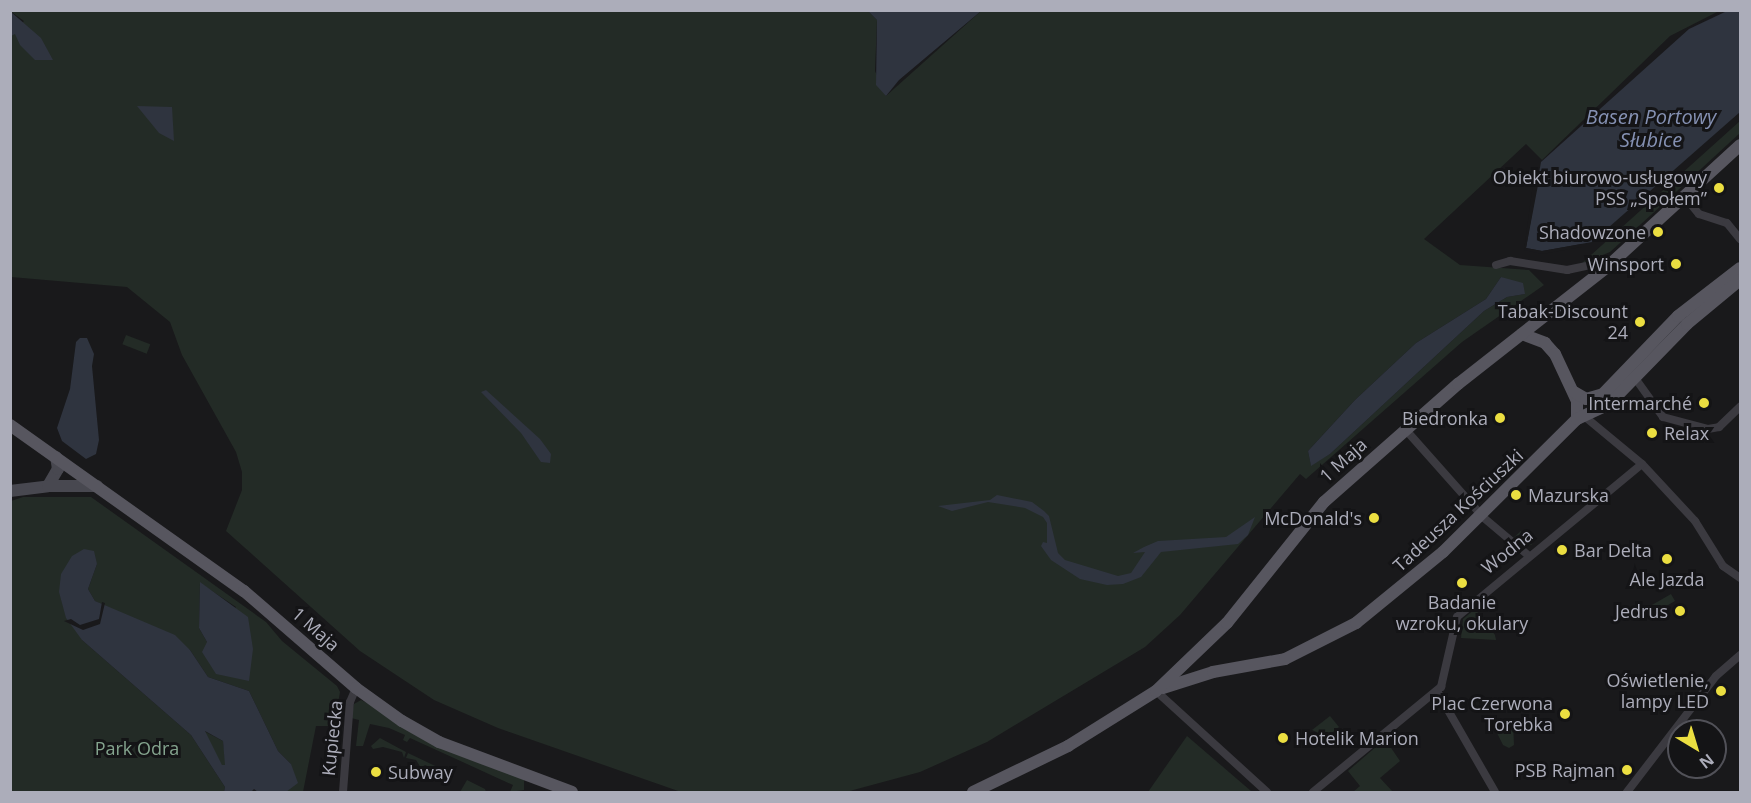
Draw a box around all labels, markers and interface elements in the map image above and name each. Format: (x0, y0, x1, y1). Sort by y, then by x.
water label: Basen Portowy Słubice (1586, 104, 1716, 151)
place label: Obiekt biurowo-usługowy PSS „Społem” (1493, 167, 1707, 210)
marker: Obiekt biurowo-usługowy PSS „Społem” (1712, 181, 1726, 195)
place label: Shadowzone (1539, 221, 1646, 243)
marker: Shadowzone (1651, 225, 1665, 239)
place label: Winsport (1588, 253, 1664, 275)
marker: Winsport (1669, 257, 1683, 271)
place label: Tabak-Discount 24 (1498, 301, 1628, 344)
marker: Tabak-Discount 24 (1633, 315, 1647, 329)
place label: Intermarché (1588, 392, 1692, 414)
marker: Intermarché (1697, 396, 1711, 410)
place label: Biedronka (1402, 407, 1488, 429)
marker: Biedronka (1493, 411, 1507, 425)
place label: Relax (1664, 422, 1709, 444)
marker: Relax (1645, 426, 1659, 440)
street label: 1 Maja (1315, 433, 1371, 487)
street label: Tadeusza Kościuszki (1389, 444, 1527, 576)
place label: Mazurska (1528, 484, 1609, 506)
marker: Mazurska (1509, 488, 1523, 502)
place label: McDonald's (1264, 507, 1362, 529)
marker: McDonald's (1367, 511, 1381, 525)
street label: Wodna (1477, 524, 1537, 578)
place label: Bar Delta (1574, 539, 1652, 561)
marker: Bar Delta (1555, 543, 1569, 557)
marker: Ale Jazda (1660, 552, 1674, 566)
place label: Ale Jazda (1630, 568, 1704, 590)
marker: Badanie wzroku, okulary (1455, 576, 1469, 590)
place label: Badanie wzroku, okulary (1396, 592, 1528, 634)
place label: Jedrus (1615, 600, 1668, 622)
street label: 1 Maja (288, 603, 344, 655)
marker: Jedrus (1673, 604, 1687, 618)
place label: Oświetlenie, lampy LED (1606, 670, 1709, 712)
marker: Oświetlenie, lampy LED (1714, 684, 1728, 698)
place label: Plac Czerwona Torebka (1431, 693, 1553, 736)
street label: Kupiecka (317, 699, 347, 777)
marker: Plac Czerwona Torebka (1558, 707, 1572, 721)
north arrow (1667, 719, 1727, 779)
place label: Hotelik Marion (1295, 727, 1419, 749)
marker: Hotelik Marion (1276, 731, 1290, 745)
park label: Park Odra (95, 737, 179, 759)
text: N (1695, 749, 1719, 774)
place label: PSB Rajman (1515, 759, 1615, 781)
place label: Subway (388, 761, 453, 783)
marker: PSB Rajman (1620, 763, 1634, 777)
marker: Subway (369, 765, 383, 779)

